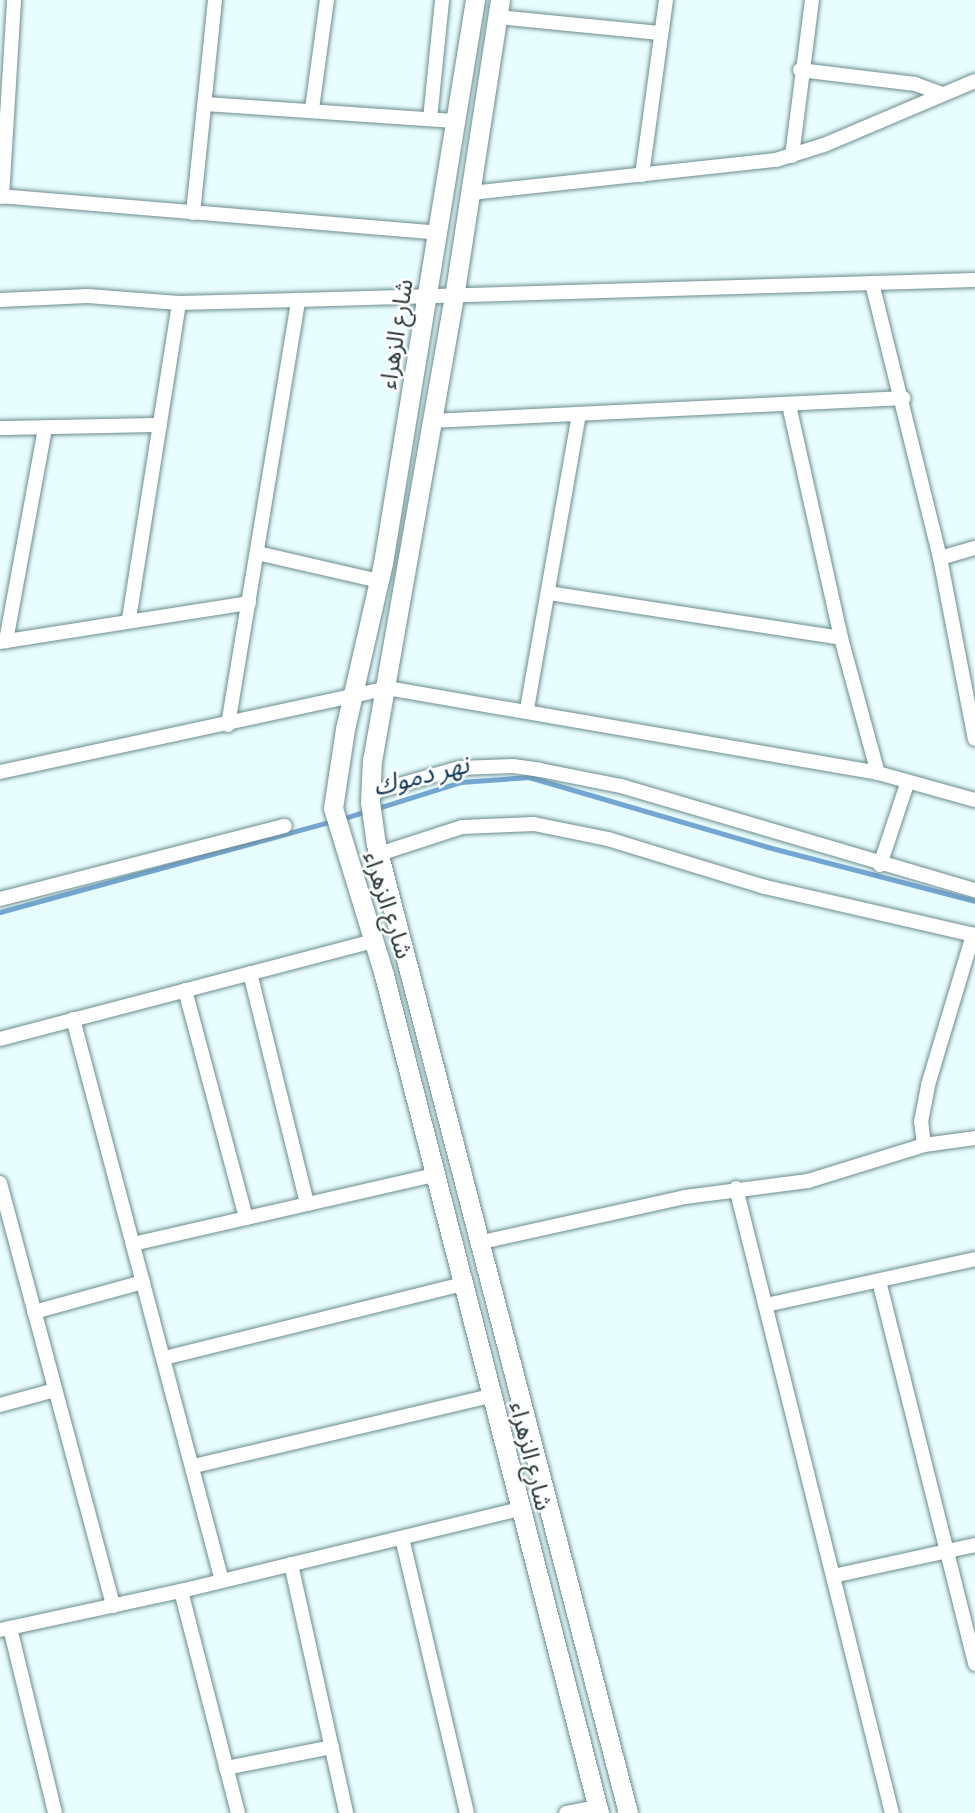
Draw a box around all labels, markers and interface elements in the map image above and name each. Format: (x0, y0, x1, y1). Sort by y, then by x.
street label: شارع الزهراء (373, 277, 419, 391)
water label: نهر دموك (370, 749, 472, 803)
street label: شارع الزهراء (357, 848, 419, 962)
street label: شارع الزهراء (504, 1399, 558, 1513)

